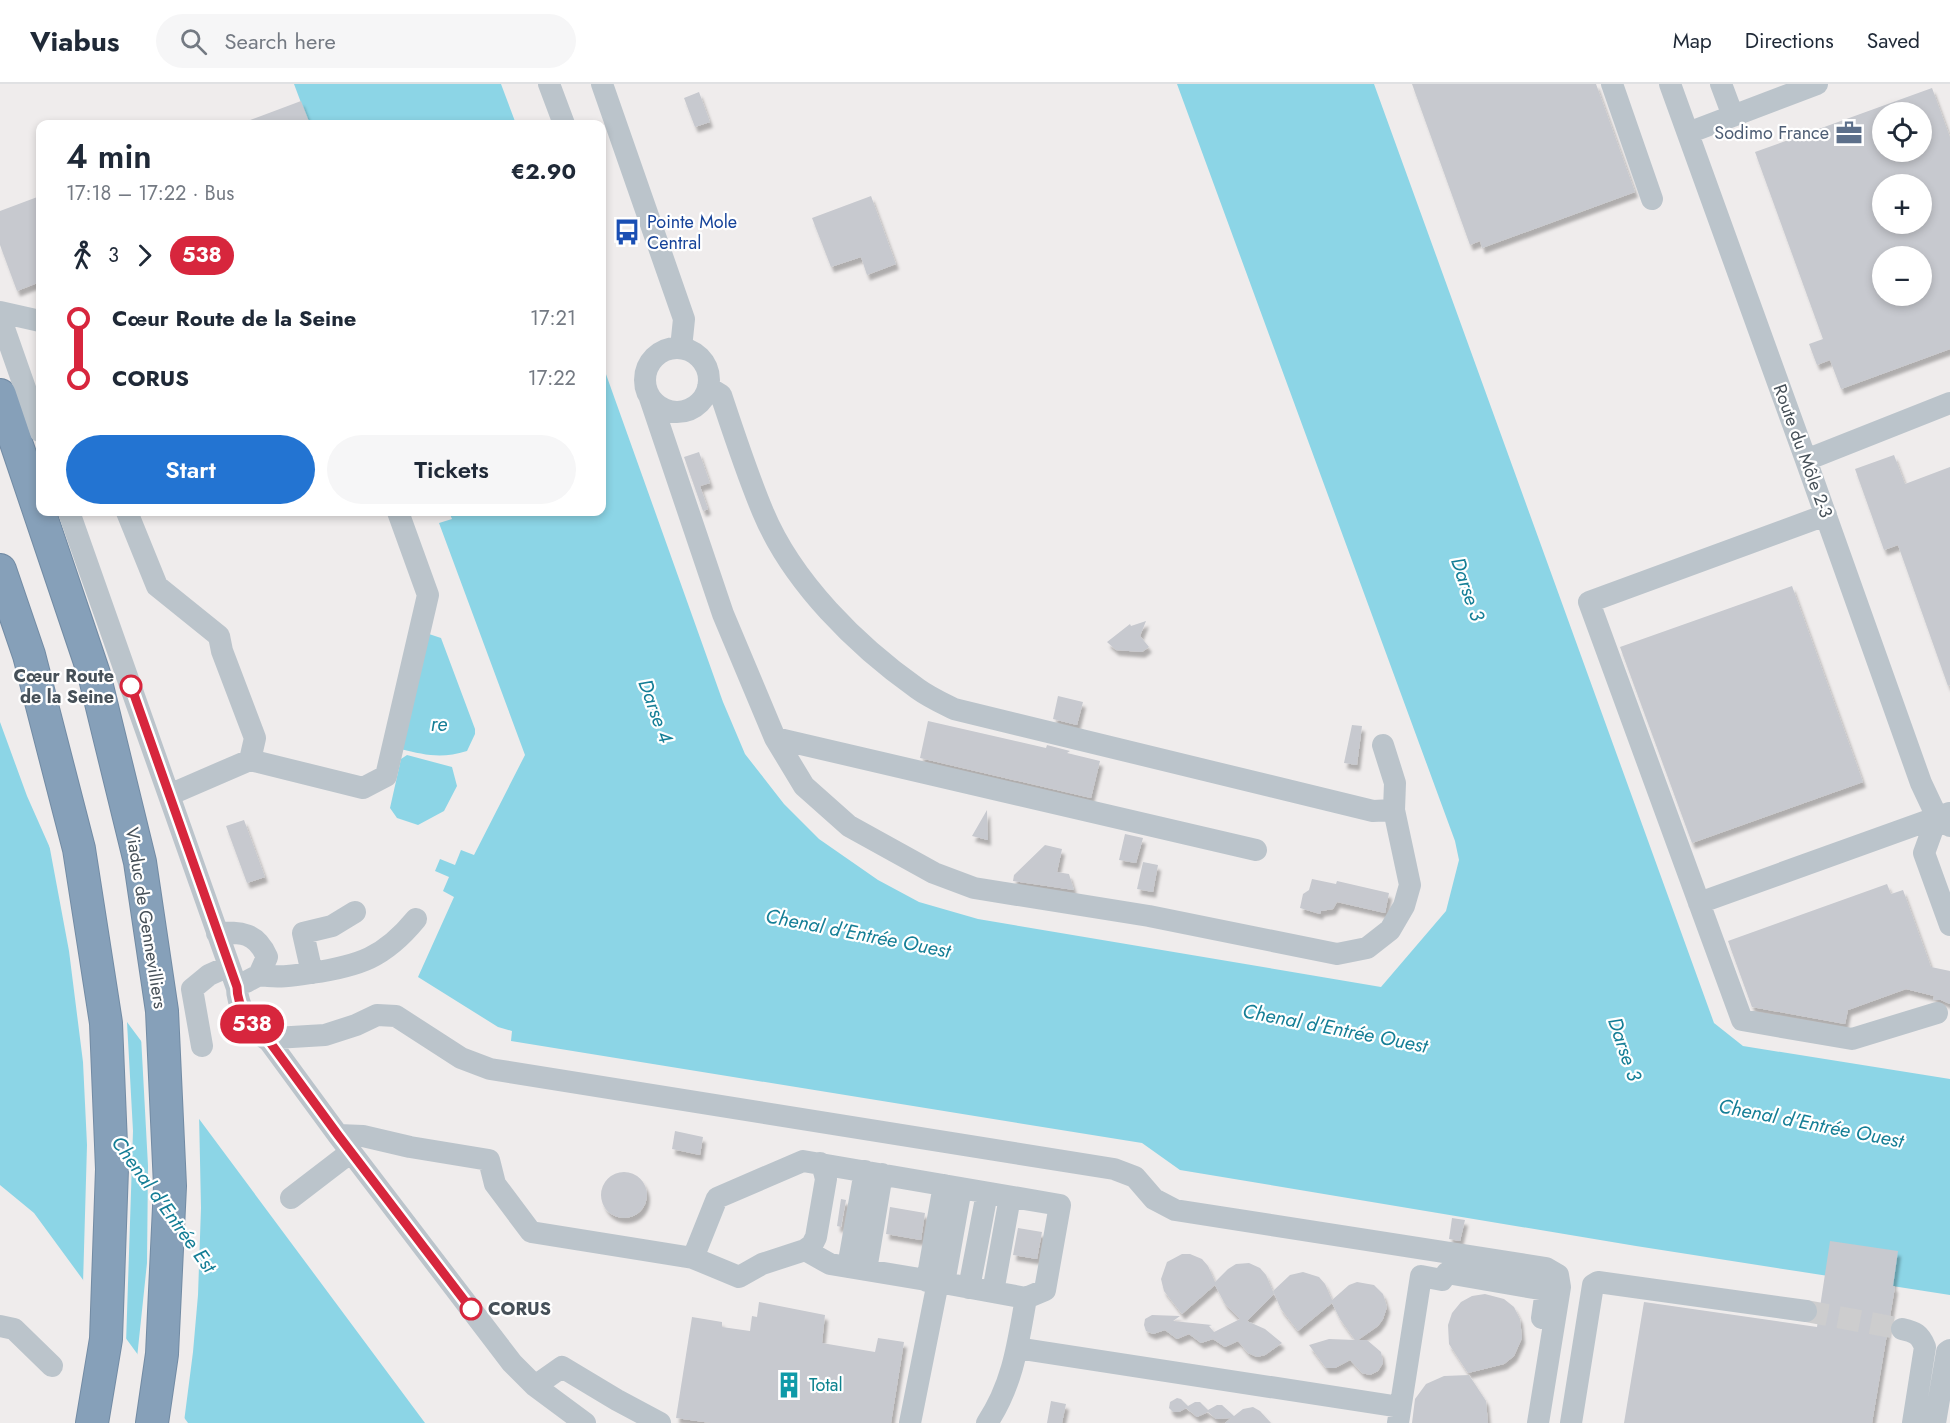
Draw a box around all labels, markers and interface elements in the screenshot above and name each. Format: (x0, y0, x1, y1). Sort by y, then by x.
search box (156, 14, 576, 68)
text: Viabus (30, 21, 120, 62)
icon: search (177, 25, 210, 58)
text: Search here (225, 25, 336, 57)
text: Map (1673, 26, 1712, 56)
text: Directions (1745, 26, 1834, 56)
text: Saved (1867, 26, 1920, 56)
map controls (1872, 102, 1932, 306)
button: locate (1872, 102, 1932, 162)
office icon: Sodimo France (1834, 118, 1864, 148)
place label: Sodimo France (1714, 120, 1829, 146)
text: 4 min (66, 133, 152, 180)
text: €2.90 (511, 155, 576, 187)
button: + (1872, 174, 1932, 234)
text: 17:18 – 17:22 · Bus (66, 179, 234, 208)
place label: Pointe Mole Central (647, 209, 737, 256)
bus stop icon: Pointe Mole Central (612, 217, 642, 247)
icon: walk (66, 239, 99, 272)
icon: forward (128, 239, 161, 272)
text: 538 (182, 240, 222, 270)
text: 3 (108, 241, 119, 270)
button: − (1872, 246, 1932, 306)
text: Cœur Route de la Seine (112, 302, 356, 334)
text: 17:21 (530, 304, 576, 333)
text: CORUS (112, 362, 189, 394)
text: 17:22 (528, 364, 576, 393)
street label: Route du Môle 2-3 (1767, 381, 1839, 522)
button: Start (66, 435, 315, 504)
button: Tickets (327, 435, 576, 504)
water label: Darse 3 (1443, 554, 1492, 625)
place label: Cœur Route de la Seine (13, 663, 114, 710)
marker: Cœur Route de la Seine (120, 675, 142, 697)
water label: Darse 4 (631, 675, 680, 747)
water label: re (431, 710, 447, 739)
street label: Viaduc de Gennevilliers (119, 825, 173, 1011)
water label: Chenal d'Entrée Ouest (763, 901, 954, 966)
water label: Chenal d'Entrée Ouest (1240, 996, 1431, 1061)
line badge: 538 (218, 1004, 286, 1044)
text: 538 (232, 1009, 272, 1039)
water label: Darse 3 (1600, 1014, 1649, 1085)
water label: Chenal d'Entrée Ouest (1716, 1091, 1907, 1156)
water label: Chenal d'Entrée Est (104, 1130, 224, 1280)
place label: CORUS (488, 1296, 551, 1322)
marker: CORUS (460, 1298, 482, 1320)
building icon: Total (774, 1370, 804, 1400)
place label: Total (809, 1372, 843, 1398)

